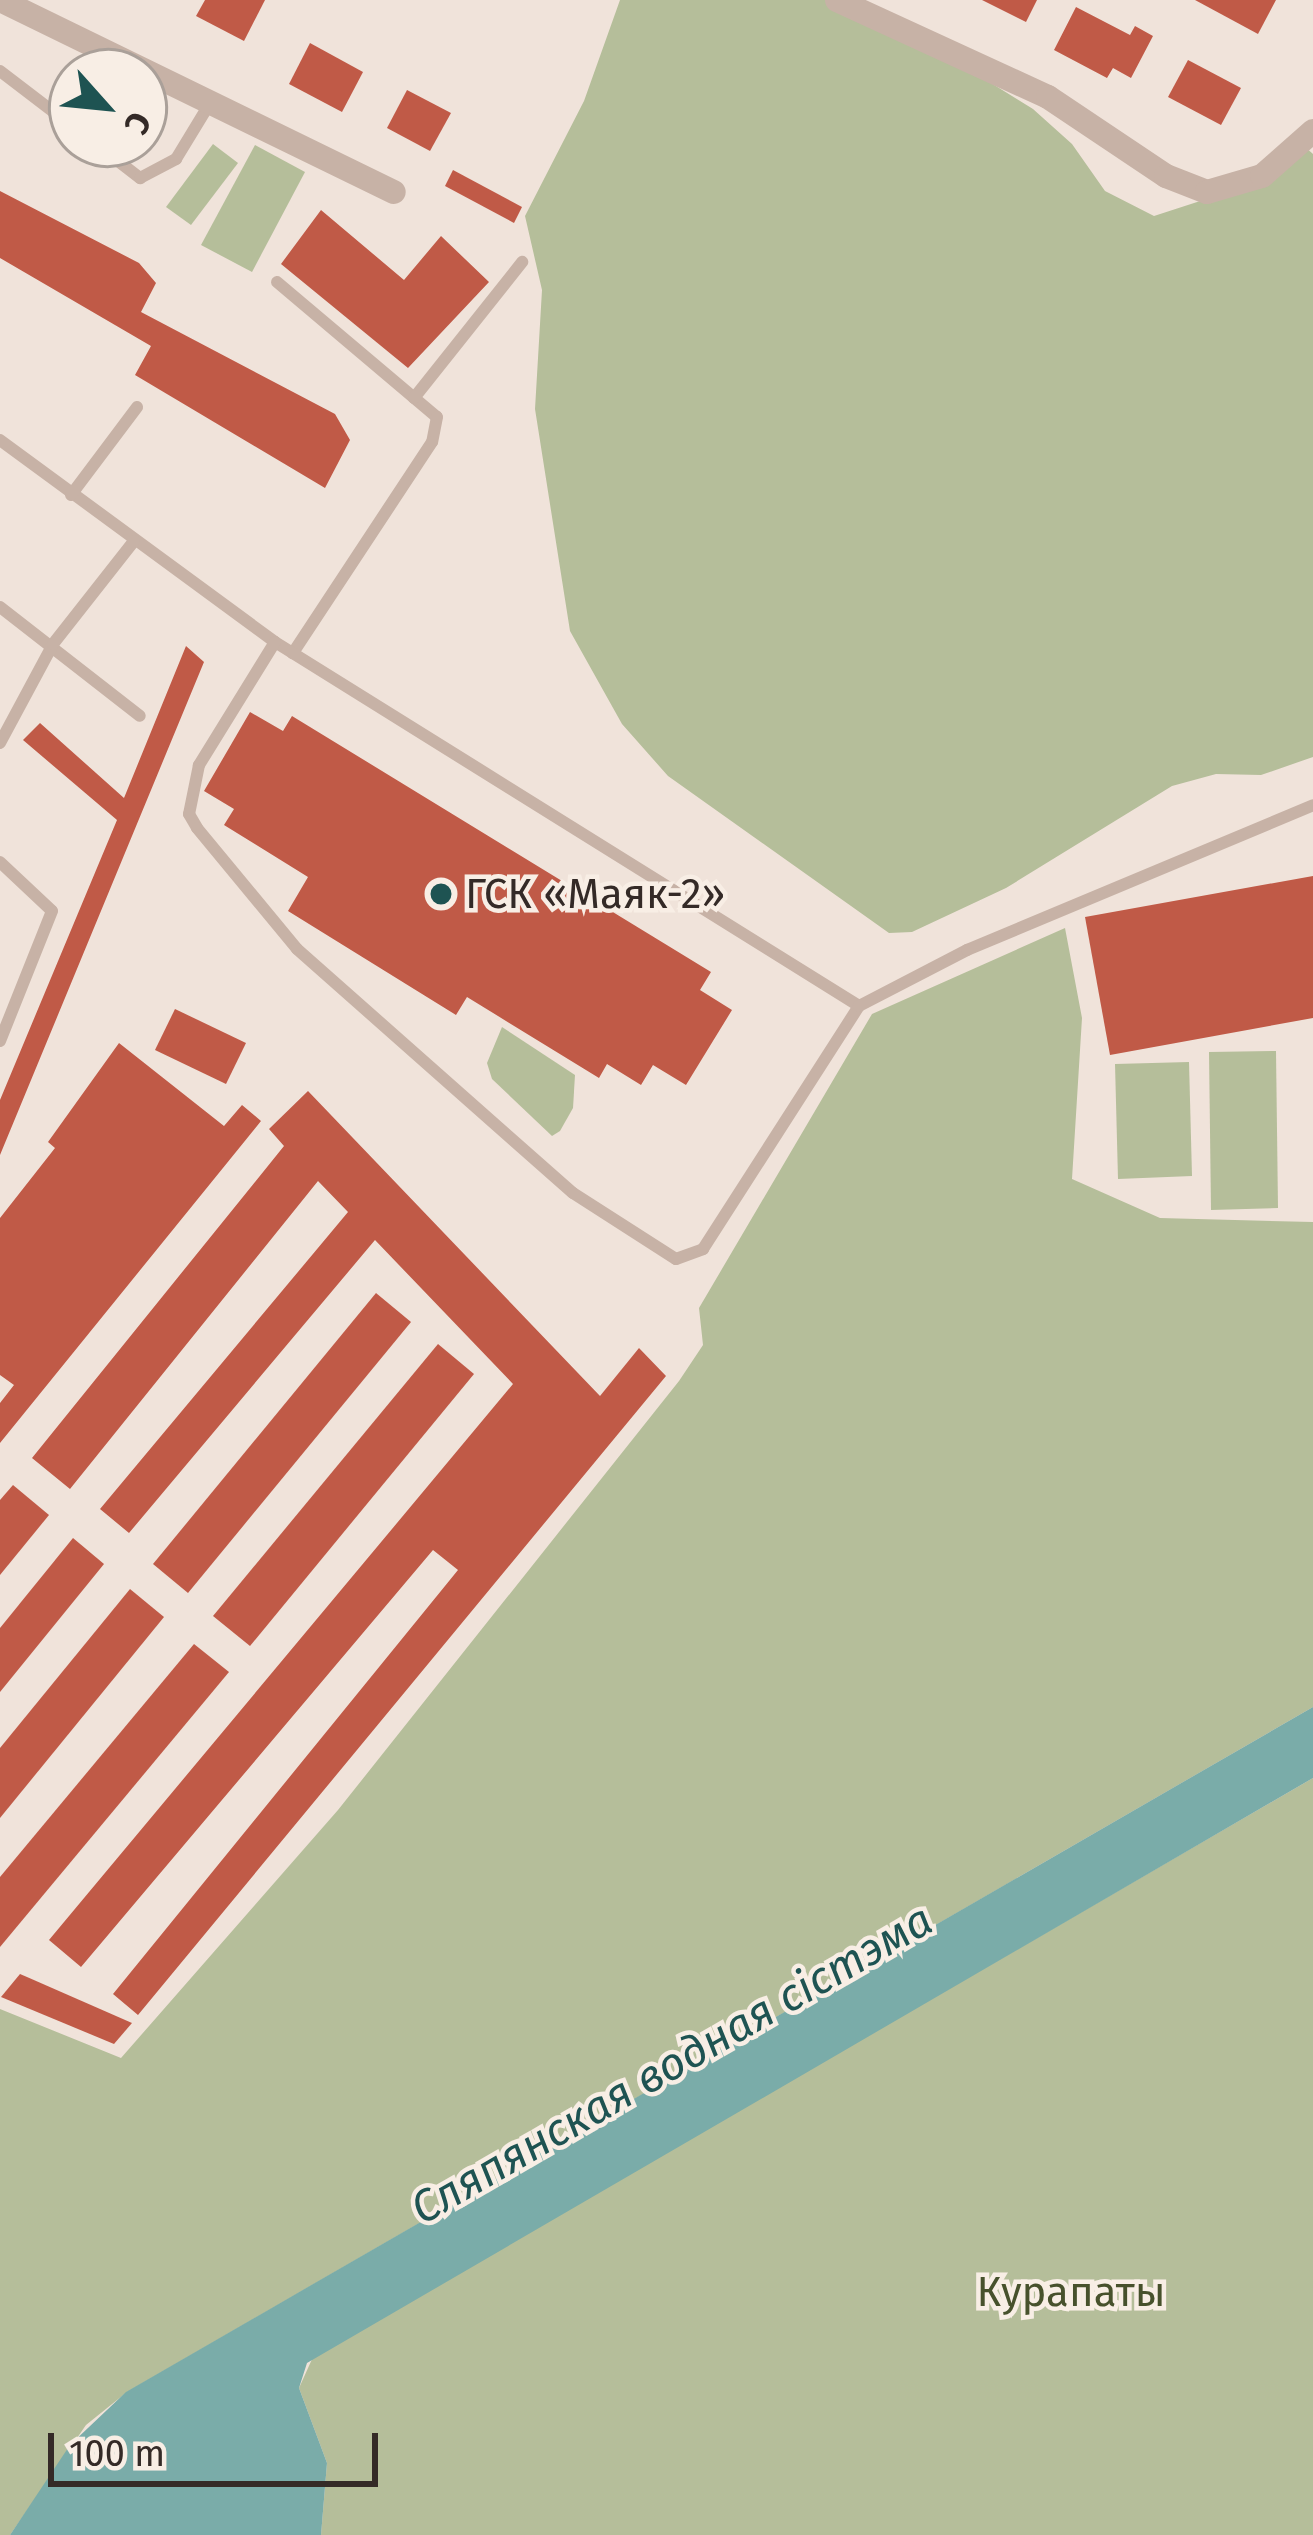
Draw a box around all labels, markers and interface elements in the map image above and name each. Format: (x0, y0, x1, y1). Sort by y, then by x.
north arrow (48, 48, 168, 168)
text: С (115, 105, 160, 141)
place label: ГСК «Маяк-2» (465, 869, 725, 919)
marker: ГСК «Маяк-2» (428, 881, 454, 907)
water label: Сляпянская водная сістэма (402, 1893, 942, 2237)
park label: Курапаты (977, 2267, 1165, 2317)
scale bar (54, 2409, 384, 2483)
text: 100 m (69, 2432, 165, 2476)

